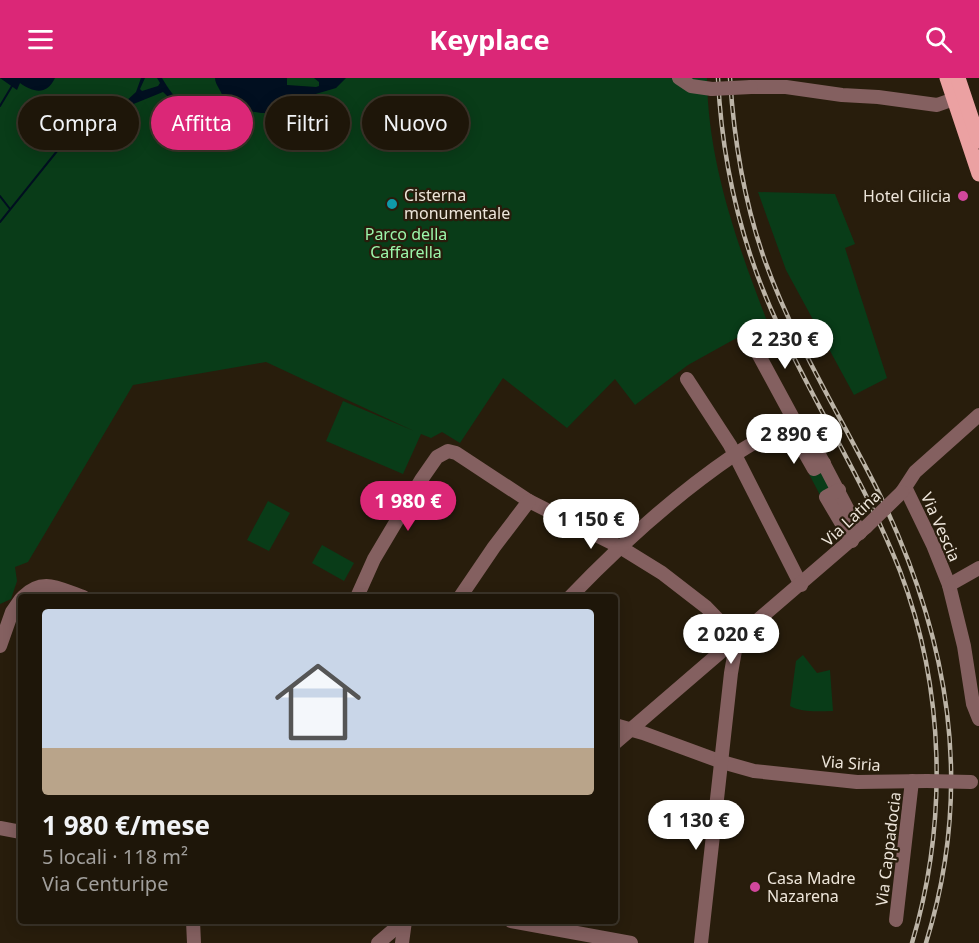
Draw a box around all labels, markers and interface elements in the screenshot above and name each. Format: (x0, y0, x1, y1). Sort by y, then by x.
text: Keyplace (429, 21, 550, 58)
icon: menu (24, 23, 57, 56)
icon: search (922, 23, 955, 56)
chip: Compra (18, 96, 139, 150)
chip: Affitta (151, 96, 253, 150)
chip: Filtri (265, 96, 350, 150)
chip: Nuovo (362, 96, 469, 150)
place label: Cisterna monumentale (404, 184, 510, 224)
place label: Hotel Cilicia (863, 185, 951, 207)
marker: Hotel Cilicia (956, 189, 970, 203)
marker: Cisterna monumentale (385, 197, 399, 211)
park label: Parco della Caffarella (365, 223, 447, 263)
pin: 2 230 € (730, 319, 840, 370)
text: 2 230 € (751, 325, 819, 352)
pin: 2 890 € (739, 414, 849, 465)
text: 2 890 € (760, 420, 828, 447)
pin: 1 980 € (353, 481, 463, 532)
street label: Via Latina (817, 485, 885, 551)
text: 1 980 € (374, 487, 442, 514)
street label: Via Vescia (916, 489, 966, 565)
pin: 1 150 € (536, 499, 646, 550)
text: 1 150 € (557, 505, 625, 532)
pin: 2 020 € (676, 614, 786, 665)
text: 2 020 € (697, 620, 765, 647)
icon: home (264, 648, 372, 756)
street label: Via Siria (821, 750, 881, 776)
street label: Via Cappadocia (870, 791, 906, 907)
pin: 1 130 € (641, 800, 751, 851)
text: 1 130 € (662, 806, 730, 833)
text: 1 980 €/mese (42, 807, 210, 843)
text: 5 locali · 118 m² (42, 843, 188, 870)
place label: Casa Madre Nazarena (767, 867, 856, 907)
text: Via Centuripe (42, 870, 168, 897)
marker: Casa Madre Nazarena (748, 880, 762, 894)

